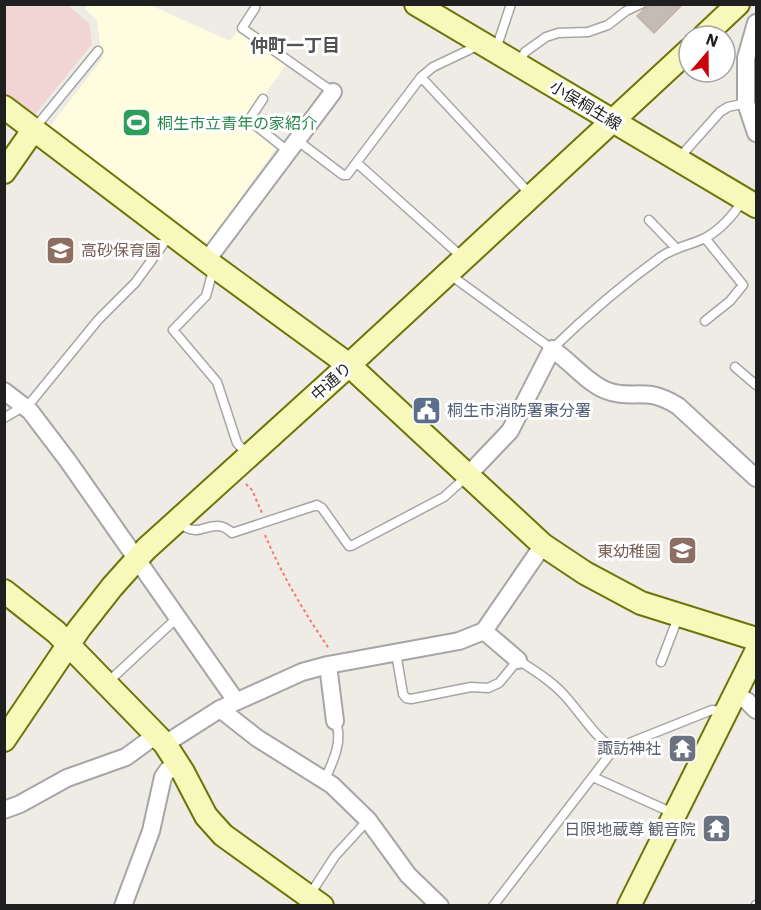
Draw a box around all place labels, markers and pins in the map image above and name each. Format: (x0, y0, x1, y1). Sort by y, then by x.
sports icon: 桐生市立青年の家紹介 (120, 107, 152, 139)
place label: 桐生市立青年の家紹介 (157, 113, 317, 133)
school or university icon: 高砂保育園 (44, 234, 76, 266)
place label: 高砂保育園 (81, 240, 161, 260)
public building icon: 桐生市消防署東分署 (410, 394, 442, 426)
place label: 桐生市消防署東分署 (447, 400, 591, 420)
school or university icon: 東幼稚園 (666, 535, 698, 567)
place label: 東幼稚園 (597, 541, 661, 561)
temple icon: 諏訪神社 (666, 732, 698, 764)
place label: 諏訪神社 (597, 738, 661, 758)
temple icon: 日限地蔵尊 観音院 (701, 813, 733, 845)
place label: 日限地蔵尊 観音院 (564, 819, 696, 839)

